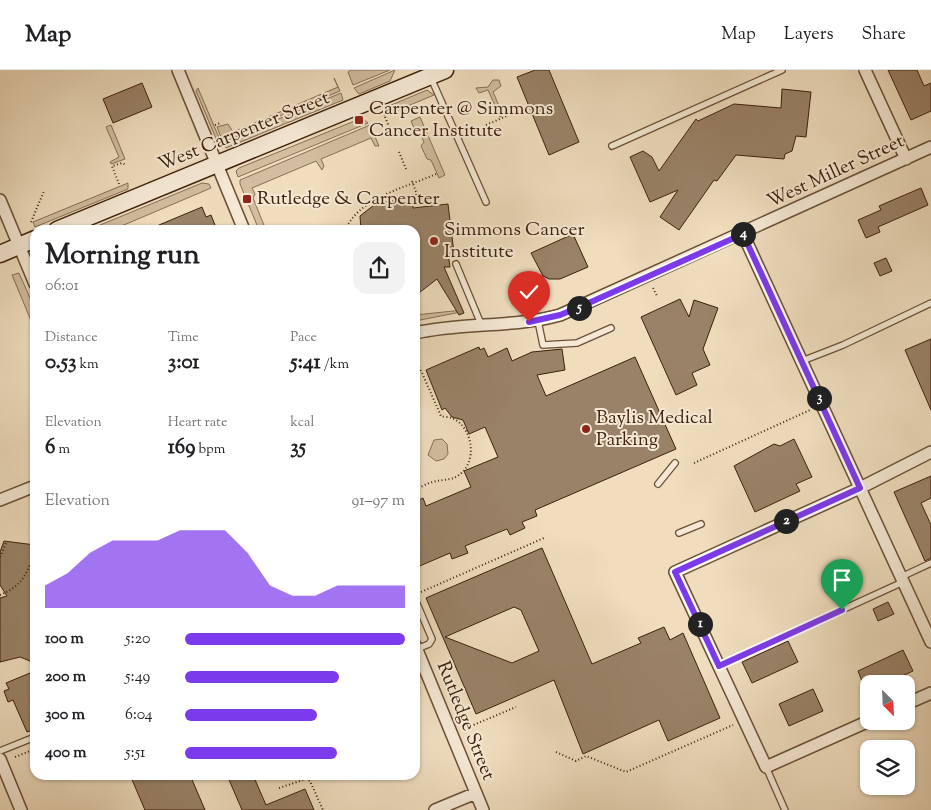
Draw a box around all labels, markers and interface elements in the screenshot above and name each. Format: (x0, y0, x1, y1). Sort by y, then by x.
text: Map (25, 18, 71, 52)
text: Map (721, 22, 756, 48)
text: Layers (784, 22, 834, 48)
text: Share (862, 22, 906, 48)
street label: West Carpenter Street (154, 85, 334, 179)
place label: Carpenter @ Simmons Cancer Institute (369, 96, 553, 145)
marker: Carpenter @ Simmons Cancer Institute (353, 114, 365, 126)
street label: West Miller Street (763, 128, 909, 216)
place label: Rutledge & Carpenter (257, 186, 440, 213)
marker: Rutledge & Carpenter (241, 193, 253, 205)
place label: Simmons Cancer Institute (444, 217, 585, 266)
pin: 4 (730, 222, 756, 246)
text: 4 (740, 224, 747, 244)
marker: Simmons Cancer Institute (428, 235, 440, 247)
text: Morning run (45, 236, 200, 276)
button: share (353, 242, 405, 294)
pin (508, 271, 550, 322)
text: 06:01 (45, 275, 79, 298)
icon: check (515, 278, 543, 306)
pin: 5 (566, 296, 592, 320)
text: 5 (577, 298, 582, 318)
text: Distance (45, 328, 98, 348)
text: Time (168, 328, 199, 348)
text: Pace (290, 328, 317, 348)
text: 0.53 (45, 348, 77, 378)
text: 3:01 (168, 348, 199, 378)
text: 5:41 (290, 348, 321, 378)
text: km (77, 355, 99, 375)
text: /km (321, 355, 349, 375)
pin: 3 (806, 386, 832, 410)
text: 3 (817, 388, 822, 408)
place label: Baylis Medical Parking (596, 405, 713, 454)
text: Elevation (45, 413, 102, 433)
text: Heart rate (168, 413, 227, 433)
text: kcal (290, 413, 314, 433)
marker: Baylis Medical Parking (580, 423, 592, 435)
text: 6 (45, 433, 55, 463)
text: 169 (168, 433, 195, 463)
text: 35 (290, 433, 306, 463)
text: m (55, 440, 70, 460)
text: bpm (195, 440, 225, 460)
text: Elevation (45, 490, 110, 513)
text: 91–97 m (352, 490, 405, 513)
pin: 2 (774, 508, 798, 534)
text: 2 (783, 511, 790, 531)
pin (821, 559, 863, 610)
icon: arrive (828, 566, 856, 594)
pin: 1 (688, 612, 712, 636)
text: 1 (698, 614, 703, 634)
text: 100 m (45, 628, 84, 651)
text: 5:20 (125, 628, 151, 651)
street label: Rutledge Street (429, 657, 501, 785)
text: 200 m (45, 666, 86, 689)
text: 5:49 (125, 666, 150, 689)
north arrow (860, 675, 915, 730)
map controls (860, 675, 915, 795)
text: 300 m (45, 704, 85, 727)
text: 6:04 (125, 704, 153, 727)
button: layers (860, 740, 915, 795)
text: 400 m (45, 742, 87, 765)
text: 5:51 (125, 742, 146, 765)

